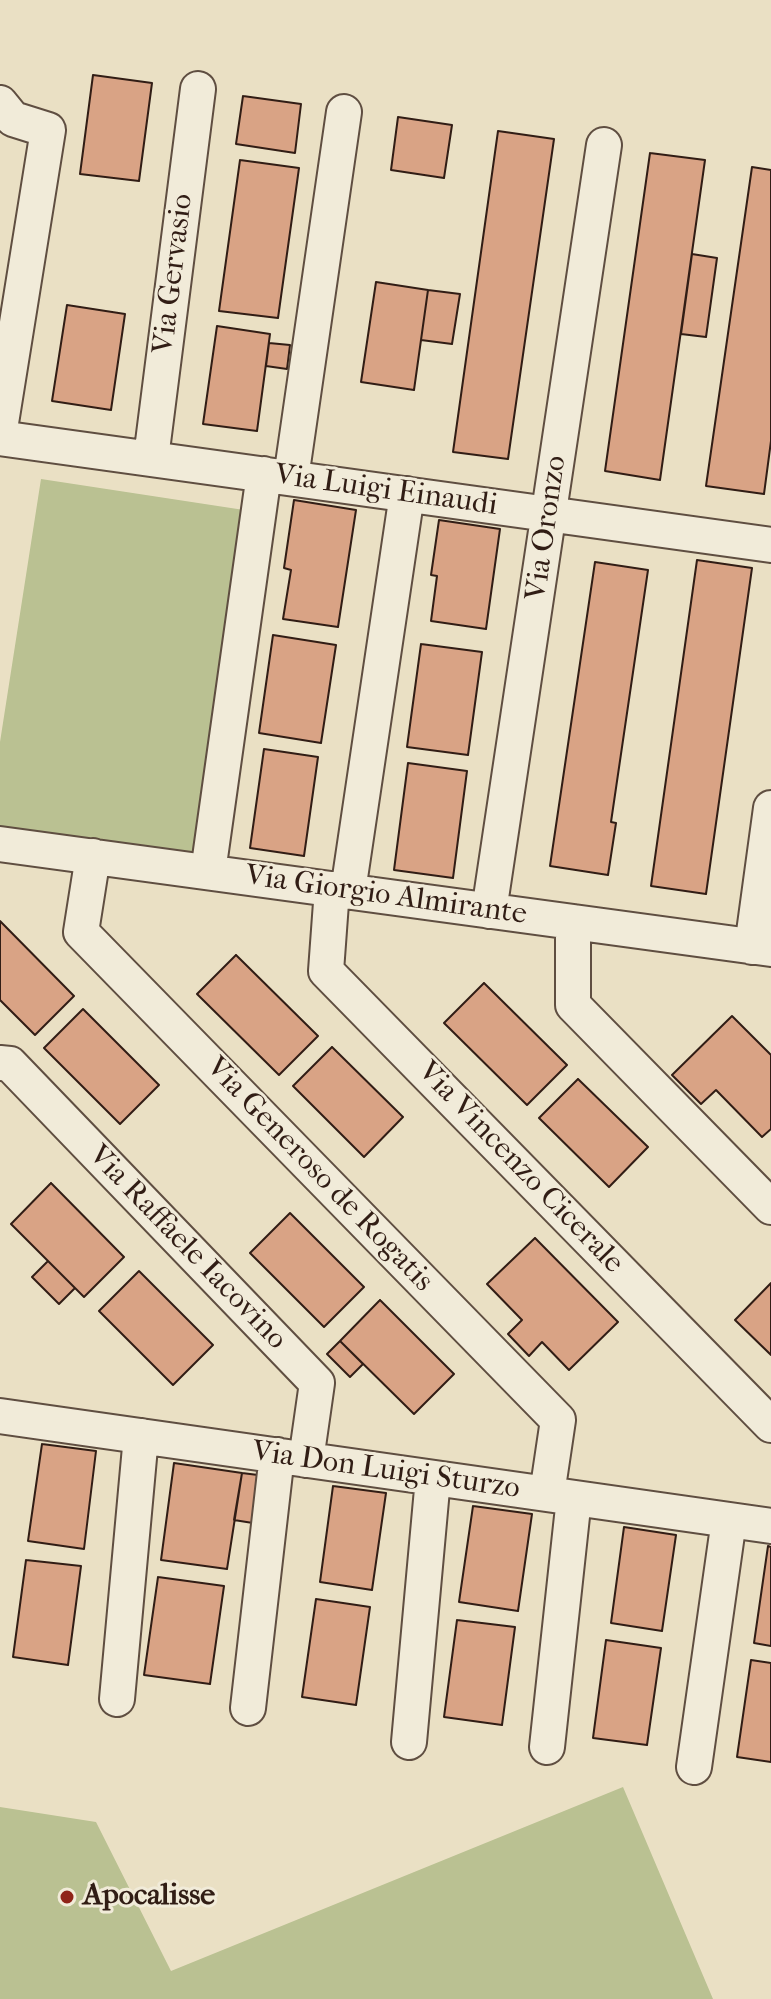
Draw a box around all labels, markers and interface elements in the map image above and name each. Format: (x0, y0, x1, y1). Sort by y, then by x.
street label: Via Gervasio (146, 192, 202, 356)
street label: Via Oronzo (519, 453, 575, 603)
street label: Via Luigi Einaudi (272, 458, 500, 524)
street label: Via Giorgio Almirante (243, 858, 529, 934)
street label: Via Generoso de Rogatis (198, 1050, 440, 1300)
street label: Via Vincenzo Cicerale (409, 1054, 631, 1282)
street label: Via Raffaele Iacovino (80, 1138, 294, 1358)
street label: Via Don Luigi Sturzo (250, 1434, 522, 1508)
place label: Apocalisse (83, 1879, 215, 1915)
marker: Apocalisse (58, 1888, 76, 1906)

